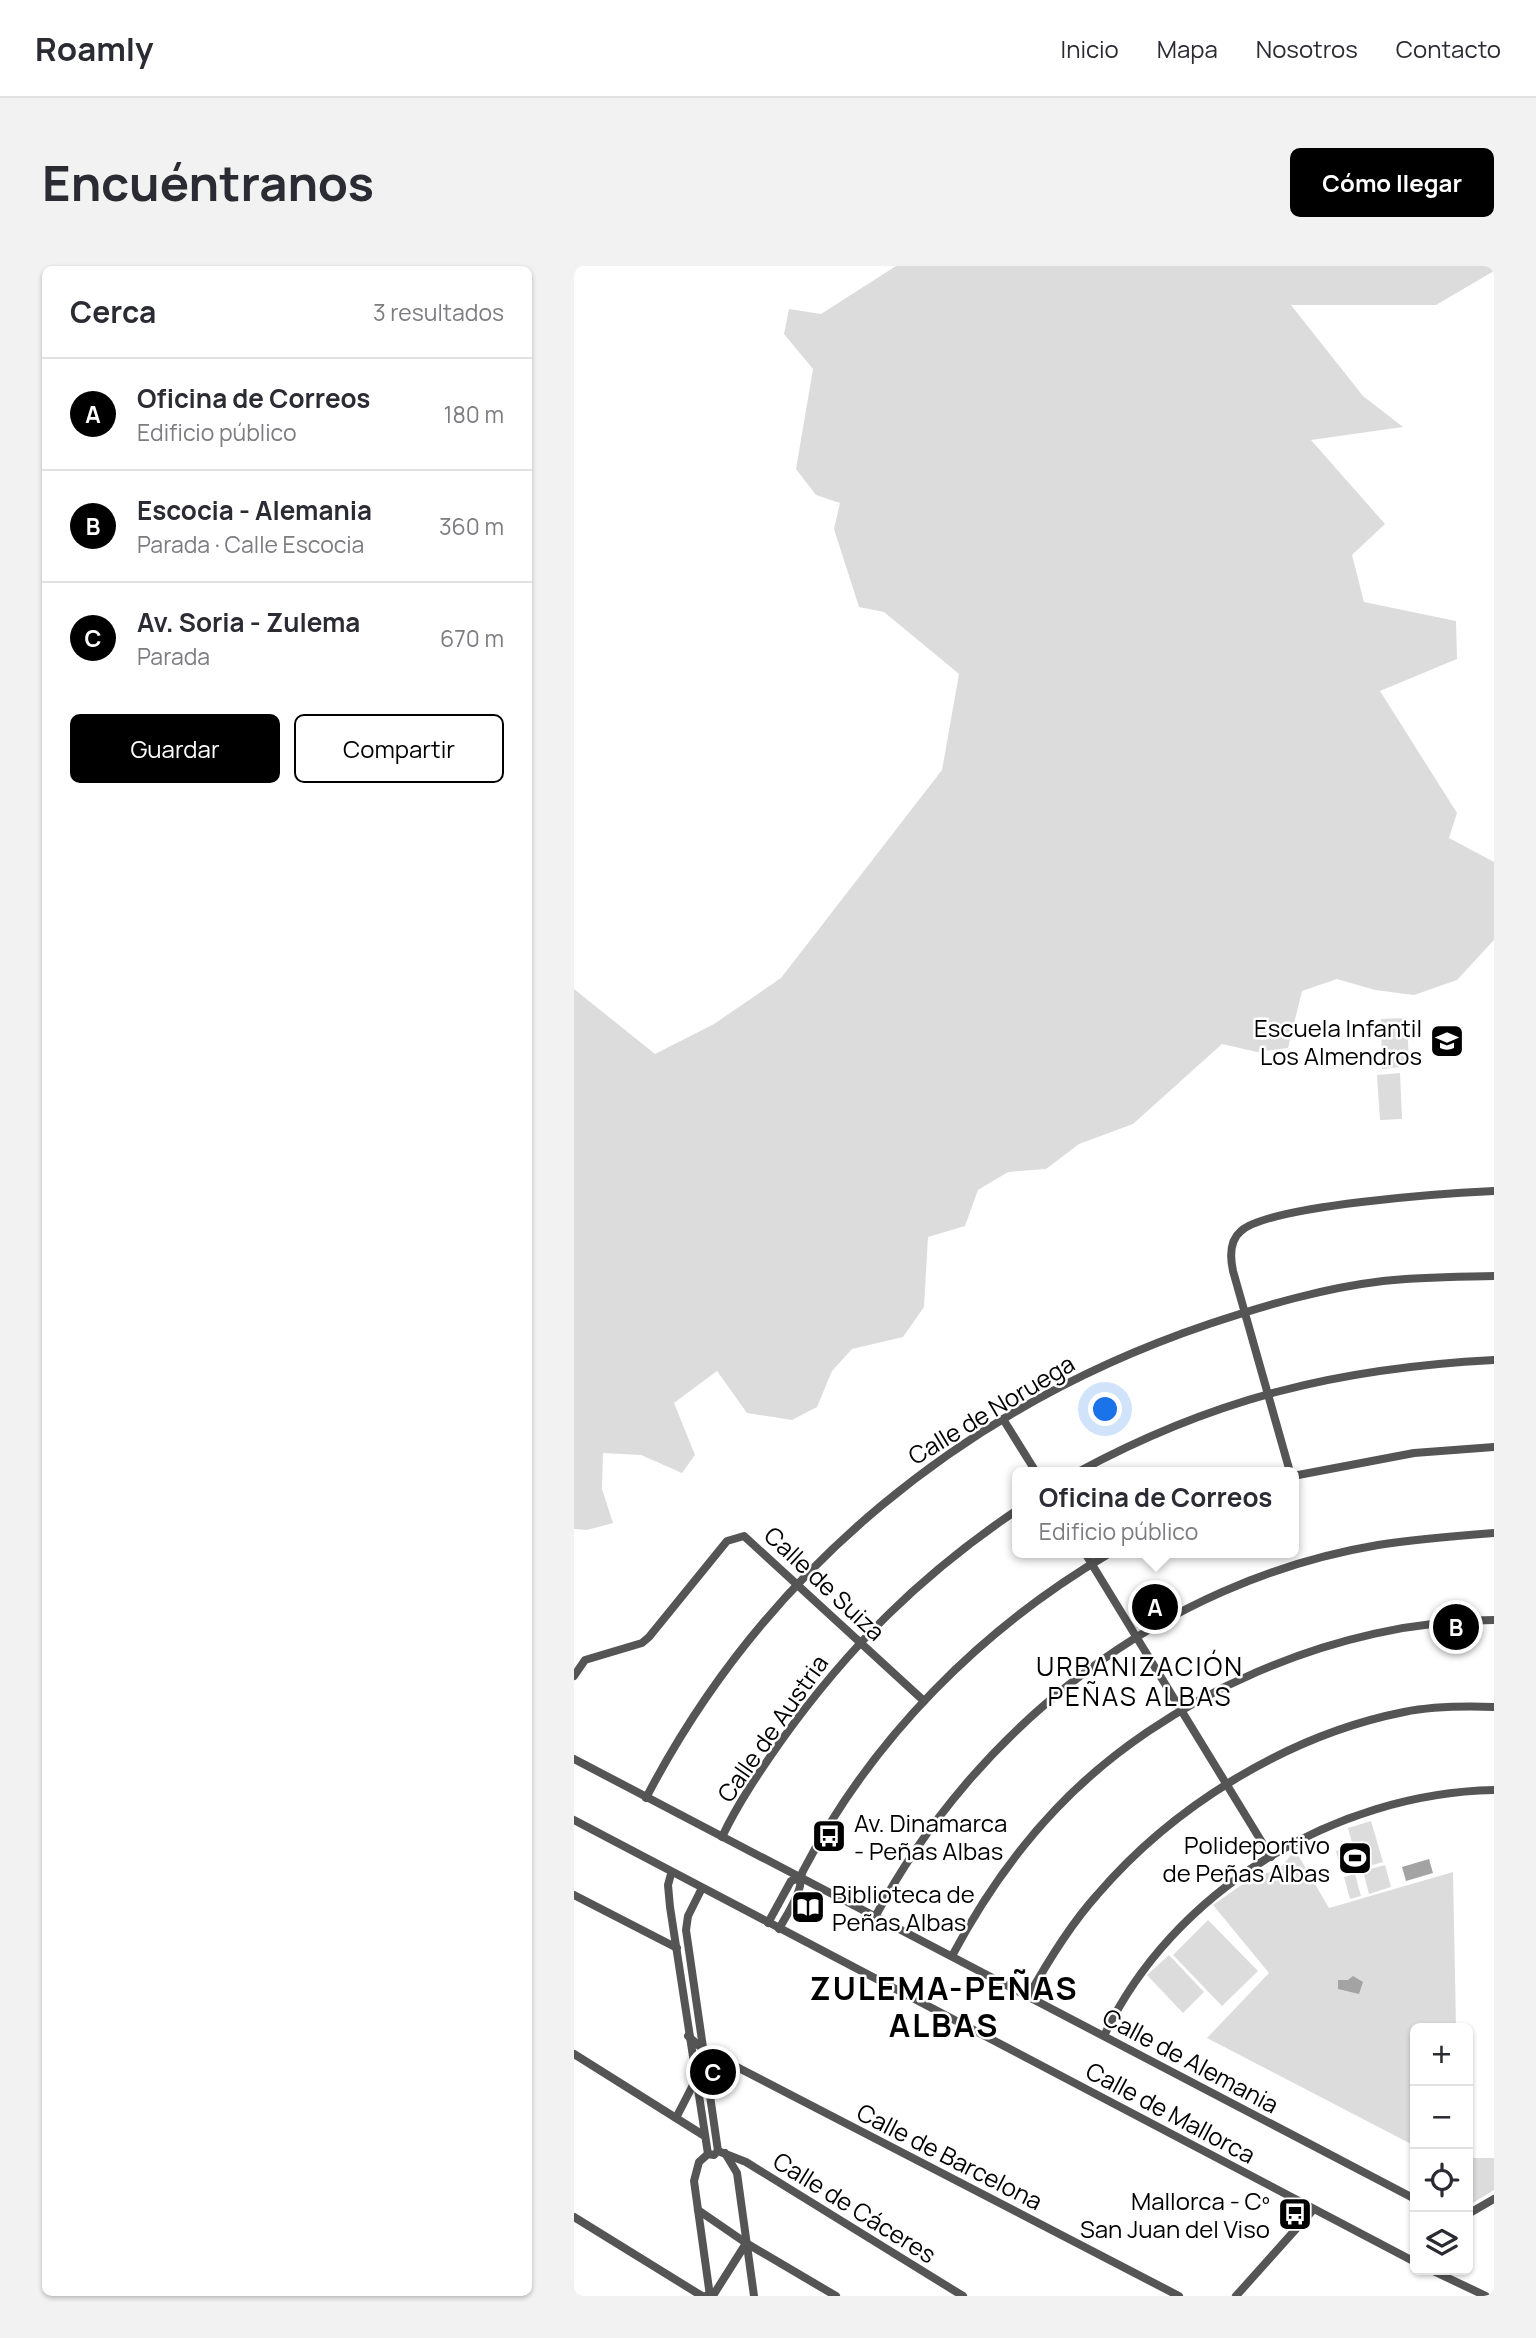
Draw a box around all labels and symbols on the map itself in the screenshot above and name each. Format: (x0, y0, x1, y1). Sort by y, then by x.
place label: Escuela Infantil Los Almendros (1254, 1011, 1422, 1072)
school or university icon: Escuela Infantil Los Almendros (1428, 1022, 1466, 1060)
street label: Calle de Noruega (902, 1346, 1080, 1472)
your location (1088, 1392, 1122, 1426)
street label: Calle de Suiza (758, 1519, 892, 1647)
pin: A (1132, 1581, 1178, 1633)
pin: B (1433, 1601, 1479, 1653)
street label: Calle de Austria (709, 1648, 835, 1808)
district label: URBANIZACIÓN PEÑAS ALBAS (1036, 1648, 1244, 1714)
place label: Av. Dinamarca - Peñas Albas (854, 1806, 1007, 1867)
bus stop icon: Av. Dinamarca - Peñas Albas (810, 1817, 848, 1855)
place label: Polideportivo de Peñas Albas (1163, 1828, 1330, 1889)
sports icon: Polideportivo de Peñas Albas (1336, 1839, 1374, 1877)
place label: Biblioteca de Peñas Albas (832, 1877, 975, 1938)
library icon: Biblioteca de Peñas Albas (789, 1888, 827, 1926)
district label: ZULEMA-PEÑAS ALBAS (809, 1966, 1079, 2047)
street label: Calle de Alemania (1097, 2000, 1285, 2120)
pin: C (690, 2046, 736, 2098)
street label: Calle de Mallorca (1080, 2053, 1262, 2171)
street label: Calle de Barcelona (851, 2095, 1049, 2217)
street label: Calle de Cáceres (767, 2144, 943, 2270)
place label: Mallorca - Cº San Juan del Viso (1080, 2184, 1270, 2245)
bus stop icon: Mallorca - Cº San Juan del Viso (1276, 2195, 1314, 2233)

